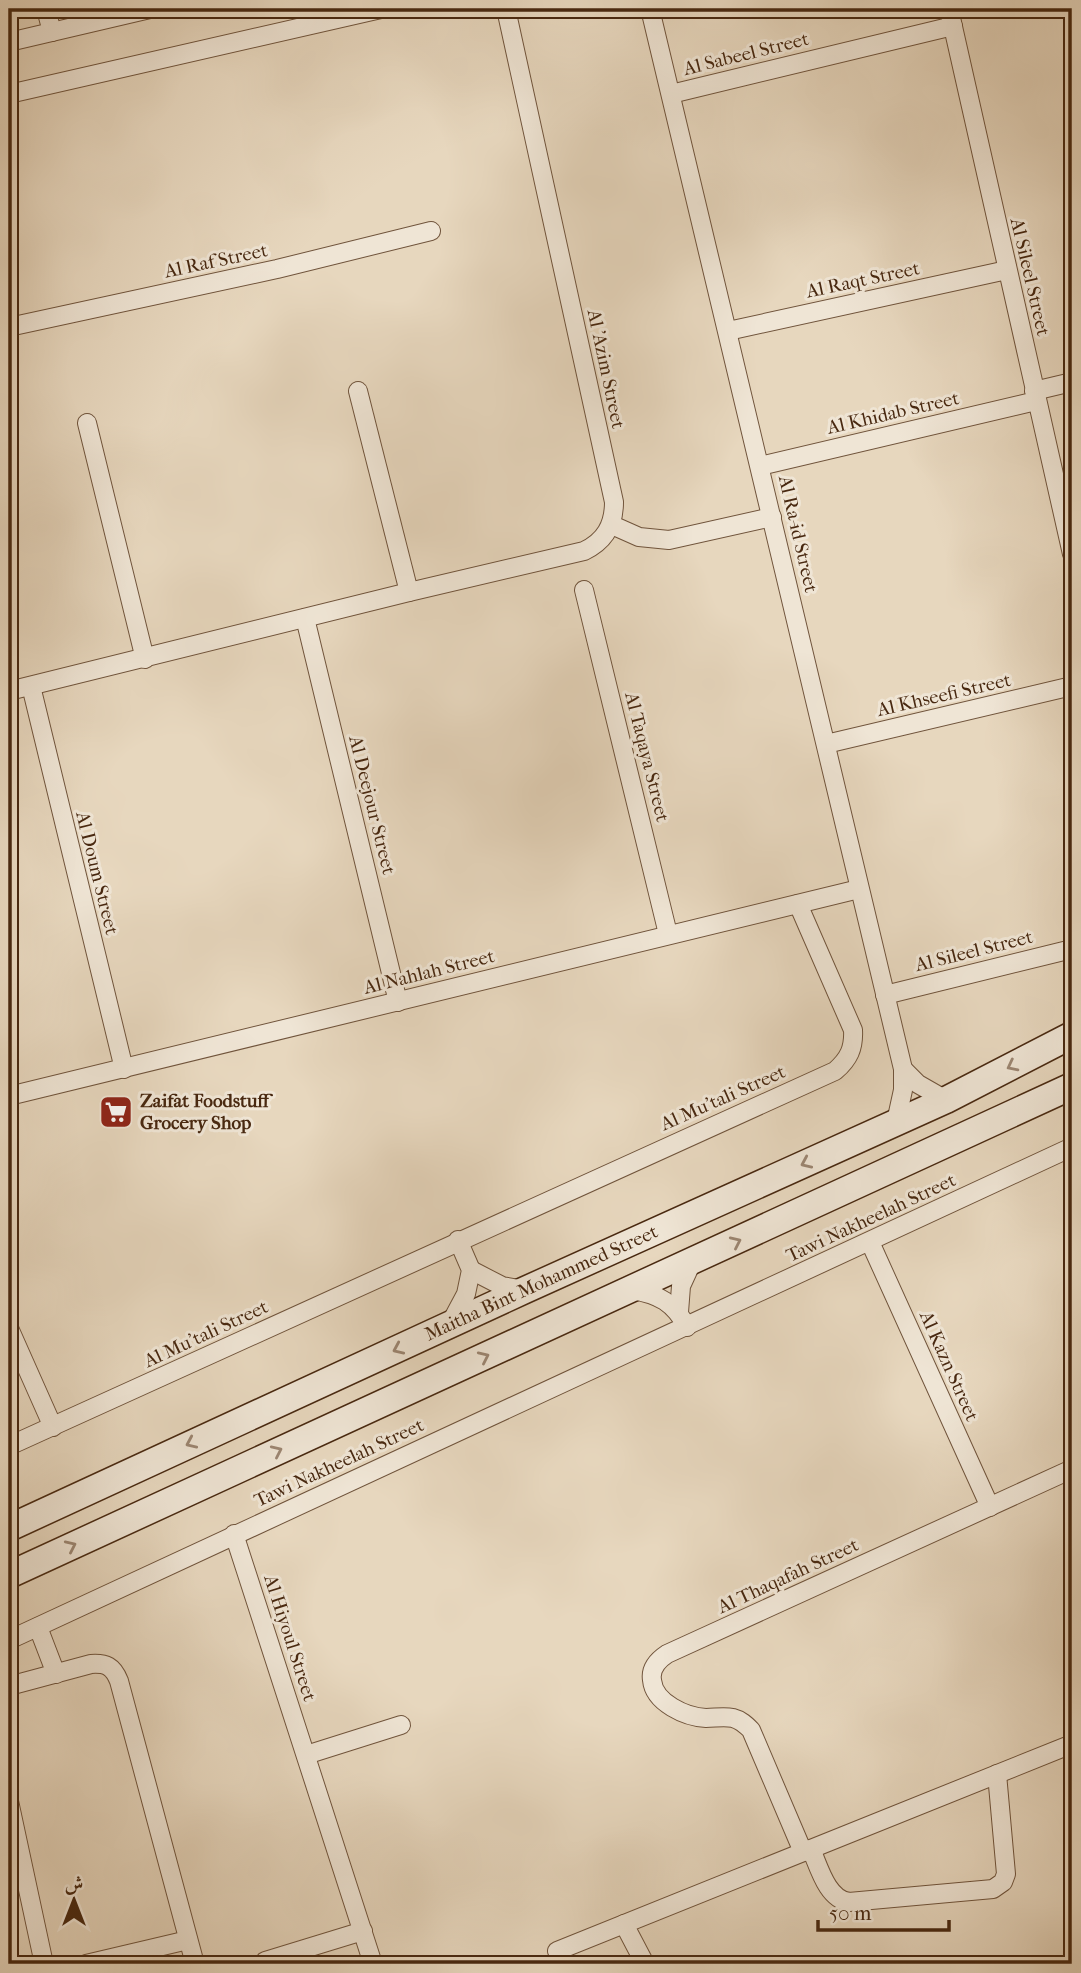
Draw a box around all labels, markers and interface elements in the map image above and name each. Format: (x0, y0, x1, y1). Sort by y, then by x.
street label: Al Sabeel Street (680, 28, 811, 80)
street label: Al Sileel Street (1006, 215, 1054, 338)
street label: Al Raf Street (161, 239, 270, 283)
street label: Al Raqt Street (803, 257, 922, 303)
street label: Al 'Azim Street (582, 306, 629, 431)
street label: Al Khidab Street (824, 387, 961, 439)
street label: Al Ra-id Street (774, 472, 822, 595)
street label: Al Khseefi Street (874, 669, 1013, 721)
street label: Al Taqaya Street (620, 689, 674, 824)
street label: Al Deejour Street (344, 732, 400, 877)
street label: Al Doum Street (71, 808, 123, 937)
street label: Al Sileel Street (912, 926, 1035, 976)
street label: Al Nahlah Street (360, 945, 497, 999)
one-way arrow (1006, 1058, 1019, 1071)
street label: Al Mu'tali Street (656, 1061, 789, 1136)
place label: Zaifat Foodstuff Grocery Shop (140, 1090, 273, 1134)
supermarket icon: Zaifat Foodstuff Grocery Shop (97, 1093, 135, 1131)
one-way arrow (801, 1155, 813, 1169)
street label: Tawi Nakheelah Street (783, 1169, 959, 1267)
street label: Maitha Bint Mohammed Street (421, 1220, 661, 1346)
one-way arrow (729, 1236, 741, 1250)
street label: Al Mu'tali Street (140, 1296, 272, 1373)
street label: Al Kazn Street (915, 1307, 983, 1425)
one-way arrow (393, 1341, 405, 1355)
one-way arrow (477, 1351, 490, 1365)
street label: Tawi Nakheelah Street (251, 1414, 427, 1512)
one-way arrow (186, 1435, 198, 1449)
one-way arrow (270, 1445, 283, 1459)
street label: Al Thaqafah Street (713, 1534, 862, 1619)
one-way arrow (64, 1540, 76, 1554)
street label: Al Hiyoul Street (259, 1571, 321, 1704)
north arrow (38, 1864, 108, 1934)
text: ش (65, 1873, 83, 1895)
scale bar (818, 1889, 950, 1933)
text: 50 m (829, 1901, 872, 1925)

